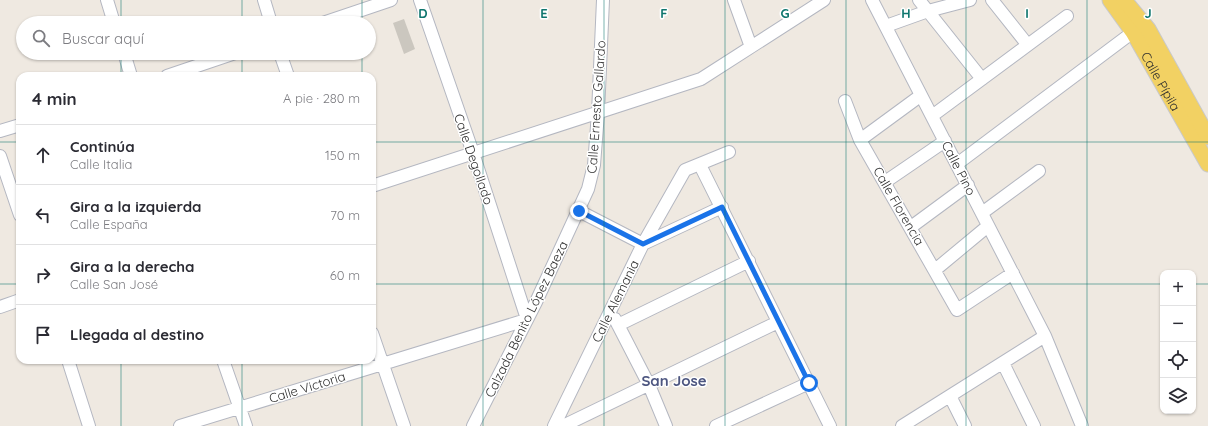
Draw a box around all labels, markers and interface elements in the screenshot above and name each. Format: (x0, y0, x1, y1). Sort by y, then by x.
text: D (418, 5, 428, 21)
text: E (540, 5, 548, 21)
text: F (660, 5, 668, 21)
text: G (780, 5, 790, 21)
text: H (901, 5, 911, 21)
text: I (1025, 5, 1029, 21)
text: J (1144, 5, 1152, 21)
search box (16, 16, 376, 60)
icon: search (30, 27, 52, 49)
text: Buscar aquí (62, 29, 144, 48)
street label: Calle Ernesto Gallardo (583, 40, 609, 174)
street label: Calle Pípila (1138, 49, 1184, 114)
text: 4 min (32, 88, 77, 109)
text: A pie · 280 m (283, 90, 360, 106)
street label: Calle Degollado (451, 111, 497, 207)
text: Continúa (70, 137, 135, 156)
street label: Calle Pino (938, 138, 980, 198)
icon: ahead (32, 144, 54, 166)
text: 150 m (325, 147, 360, 163)
text: Calle Italia (70, 156, 132, 172)
street label: Calle Florencia (870, 164, 928, 248)
text: Gira a la izquierda (70, 197, 202, 216)
route end (570, 202, 588, 220)
icon: left (32, 204, 54, 226)
text: 70 m (330, 207, 360, 223)
text: Calle España (70, 216, 148, 232)
street label: Calzada Benito López Baeza (481, 238, 571, 400)
text: Gira a la derecha (70, 257, 195, 276)
street label: Calle Alemania (588, 257, 642, 345)
icon: right (32, 264, 54, 286)
text: 60 m (330, 267, 360, 283)
map controls (1160, 270, 1196, 414)
button: + (1160, 270, 1196, 306)
text: Calle San José (70, 276, 158, 292)
button: − (1160, 306, 1196, 342)
icon: arrive (32, 324, 54, 346)
text: Llegada al destino (70, 325, 204, 344)
button: locate (1160, 342, 1196, 378)
street label: Calle Victoria (267, 368, 347, 406)
district label: San Jose (641, 371, 707, 390)
route start (800, 374, 818, 392)
button: layers (1160, 378, 1196, 414)

